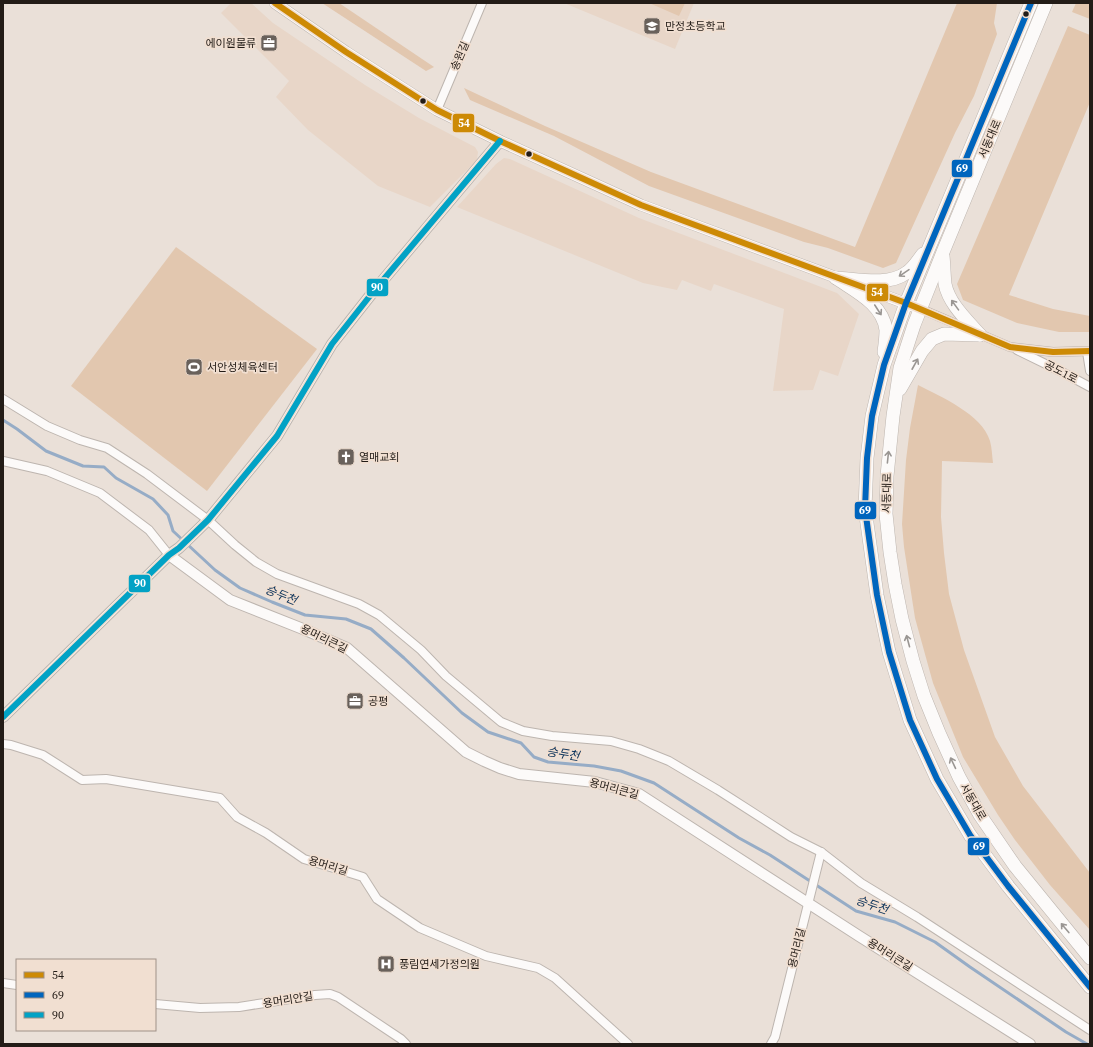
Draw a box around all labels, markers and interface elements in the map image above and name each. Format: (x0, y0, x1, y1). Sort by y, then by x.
unlabelled marker (1021, 9, 1031, 19)
school or university icon: 만정초등학교 (642, 16, 662, 36)
place label: 만정초등학교 (665, 19, 726, 34)
office icon: 에이원물류 (259, 33, 279, 53)
place label: 에이원물류 (205, 36, 256, 51)
street label: 송원길 (447, 39, 473, 73)
unlabelled marker (418, 96, 428, 106)
line badge: 54 (452, 113, 475, 133)
text: 54 (458, 116, 470, 131)
street label: 서동대로 (975, 117, 1005, 161)
unlabelled marker (524, 149, 534, 159)
line badge: 69 (951, 159, 973, 178)
text: 69 (956, 161, 968, 176)
one-way arrow (899, 269, 910, 277)
line badge: 90 (366, 278, 389, 297)
text: 90 (371, 280, 383, 295)
line badge: 54 (866, 283, 889, 302)
text: 54 (871, 285, 883, 300)
one-way arrow (951, 300, 959, 311)
one-way arrow (874, 304, 882, 315)
sports icon: 서안성체육센터 (184, 357, 204, 377)
street label: 공도1로 (1042, 357, 1080, 387)
one-way arrow (911, 358, 919, 370)
place label: 서안성체육센터 (207, 360, 278, 375)
church icon: 열매교회 (336, 447, 356, 467)
place label: 열매교회 (359, 450, 399, 465)
one-way arrow (885, 451, 892, 464)
street label: 서동대로 (879, 473, 895, 513)
line badge: 69 (854, 501, 877, 520)
text: 69 (859, 503, 871, 518)
line badge: 90 (128, 574, 151, 593)
text: 90 (134, 576, 146, 591)
water label: 승두천 (263, 581, 301, 609)
street label: 용머리큰길 (298, 621, 350, 657)
one-way arrow (903, 635, 911, 648)
office icon: 공평 (345, 691, 365, 711)
place label: 공평 (368, 694, 388, 709)
water label: 승두천 (545, 744, 583, 765)
one-way arrow (949, 757, 956, 769)
street label: 용머리큰길 (588, 775, 640, 803)
street label: 서동대로 (956, 781, 990, 823)
line badge: 69 (967, 837, 990, 856)
text: 69 (973, 839, 985, 854)
street label: 용머리길 (306, 853, 350, 879)
water label: 승두천 (854, 892, 892, 919)
one-way arrow (1061, 922, 1070, 933)
street label: 용머리길 (785, 927, 809, 969)
street label: 용머리큰길 (865, 935, 915, 975)
hospital icon: 풍림연세가정의원 (376, 954, 396, 974)
place label: 풍림연세가정의원 (399, 957, 480, 972)
legend (16, 959, 156, 1031)
text: 54 (52, 967, 64, 983)
text: 69 (52, 987, 64, 1003)
street label: 용머리안길 (262, 989, 314, 1011)
text: 90 (52, 1007, 64, 1023)

